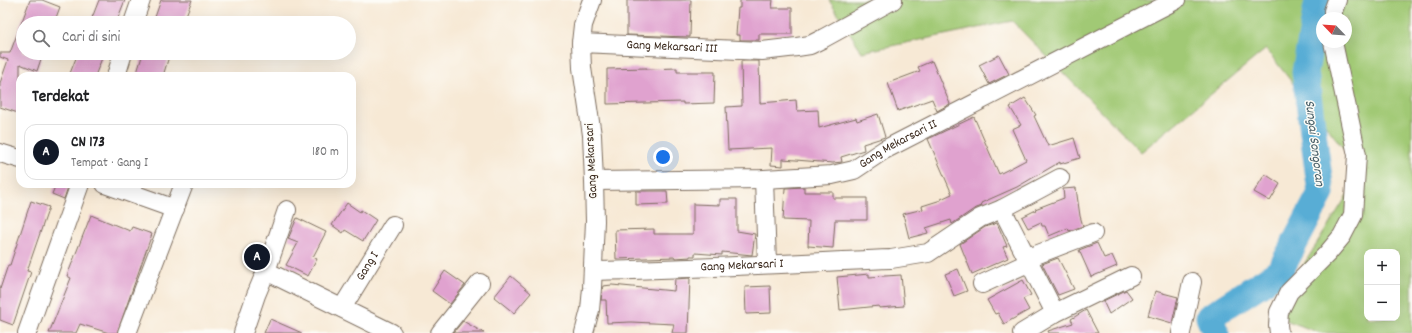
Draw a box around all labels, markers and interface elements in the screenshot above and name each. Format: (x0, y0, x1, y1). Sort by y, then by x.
north arrow (1316, 12, 1352, 48)
search box (16, 16, 356, 60)
icon: search (30, 27, 52, 49)
text: Cari di sini (62, 27, 120, 49)
street label: Gang Mekarsari III (626, 36, 718, 59)
text: Terdekat (32, 86, 89, 110)
water label: Sungai Songoran (1299, 99, 1329, 188)
street label: Gang Mekarsari II (855, 115, 941, 174)
street label: Gang Mekarsari (580, 122, 603, 199)
text: CN 173 (71, 132, 105, 154)
text: A (42, 143, 50, 162)
text: 180 m (312, 143, 339, 162)
your location (653, 147, 673, 167)
text: Tempat · Gang I (71, 154, 148, 173)
pin: A (244, 242, 270, 272)
street label: Gang I (351, 248, 384, 285)
map controls (1364, 249, 1400, 321)
button: + (1364, 249, 1400, 285)
street label: Gang Mekarsari I (700, 254, 784, 277)
button: − (1364, 285, 1400, 321)

